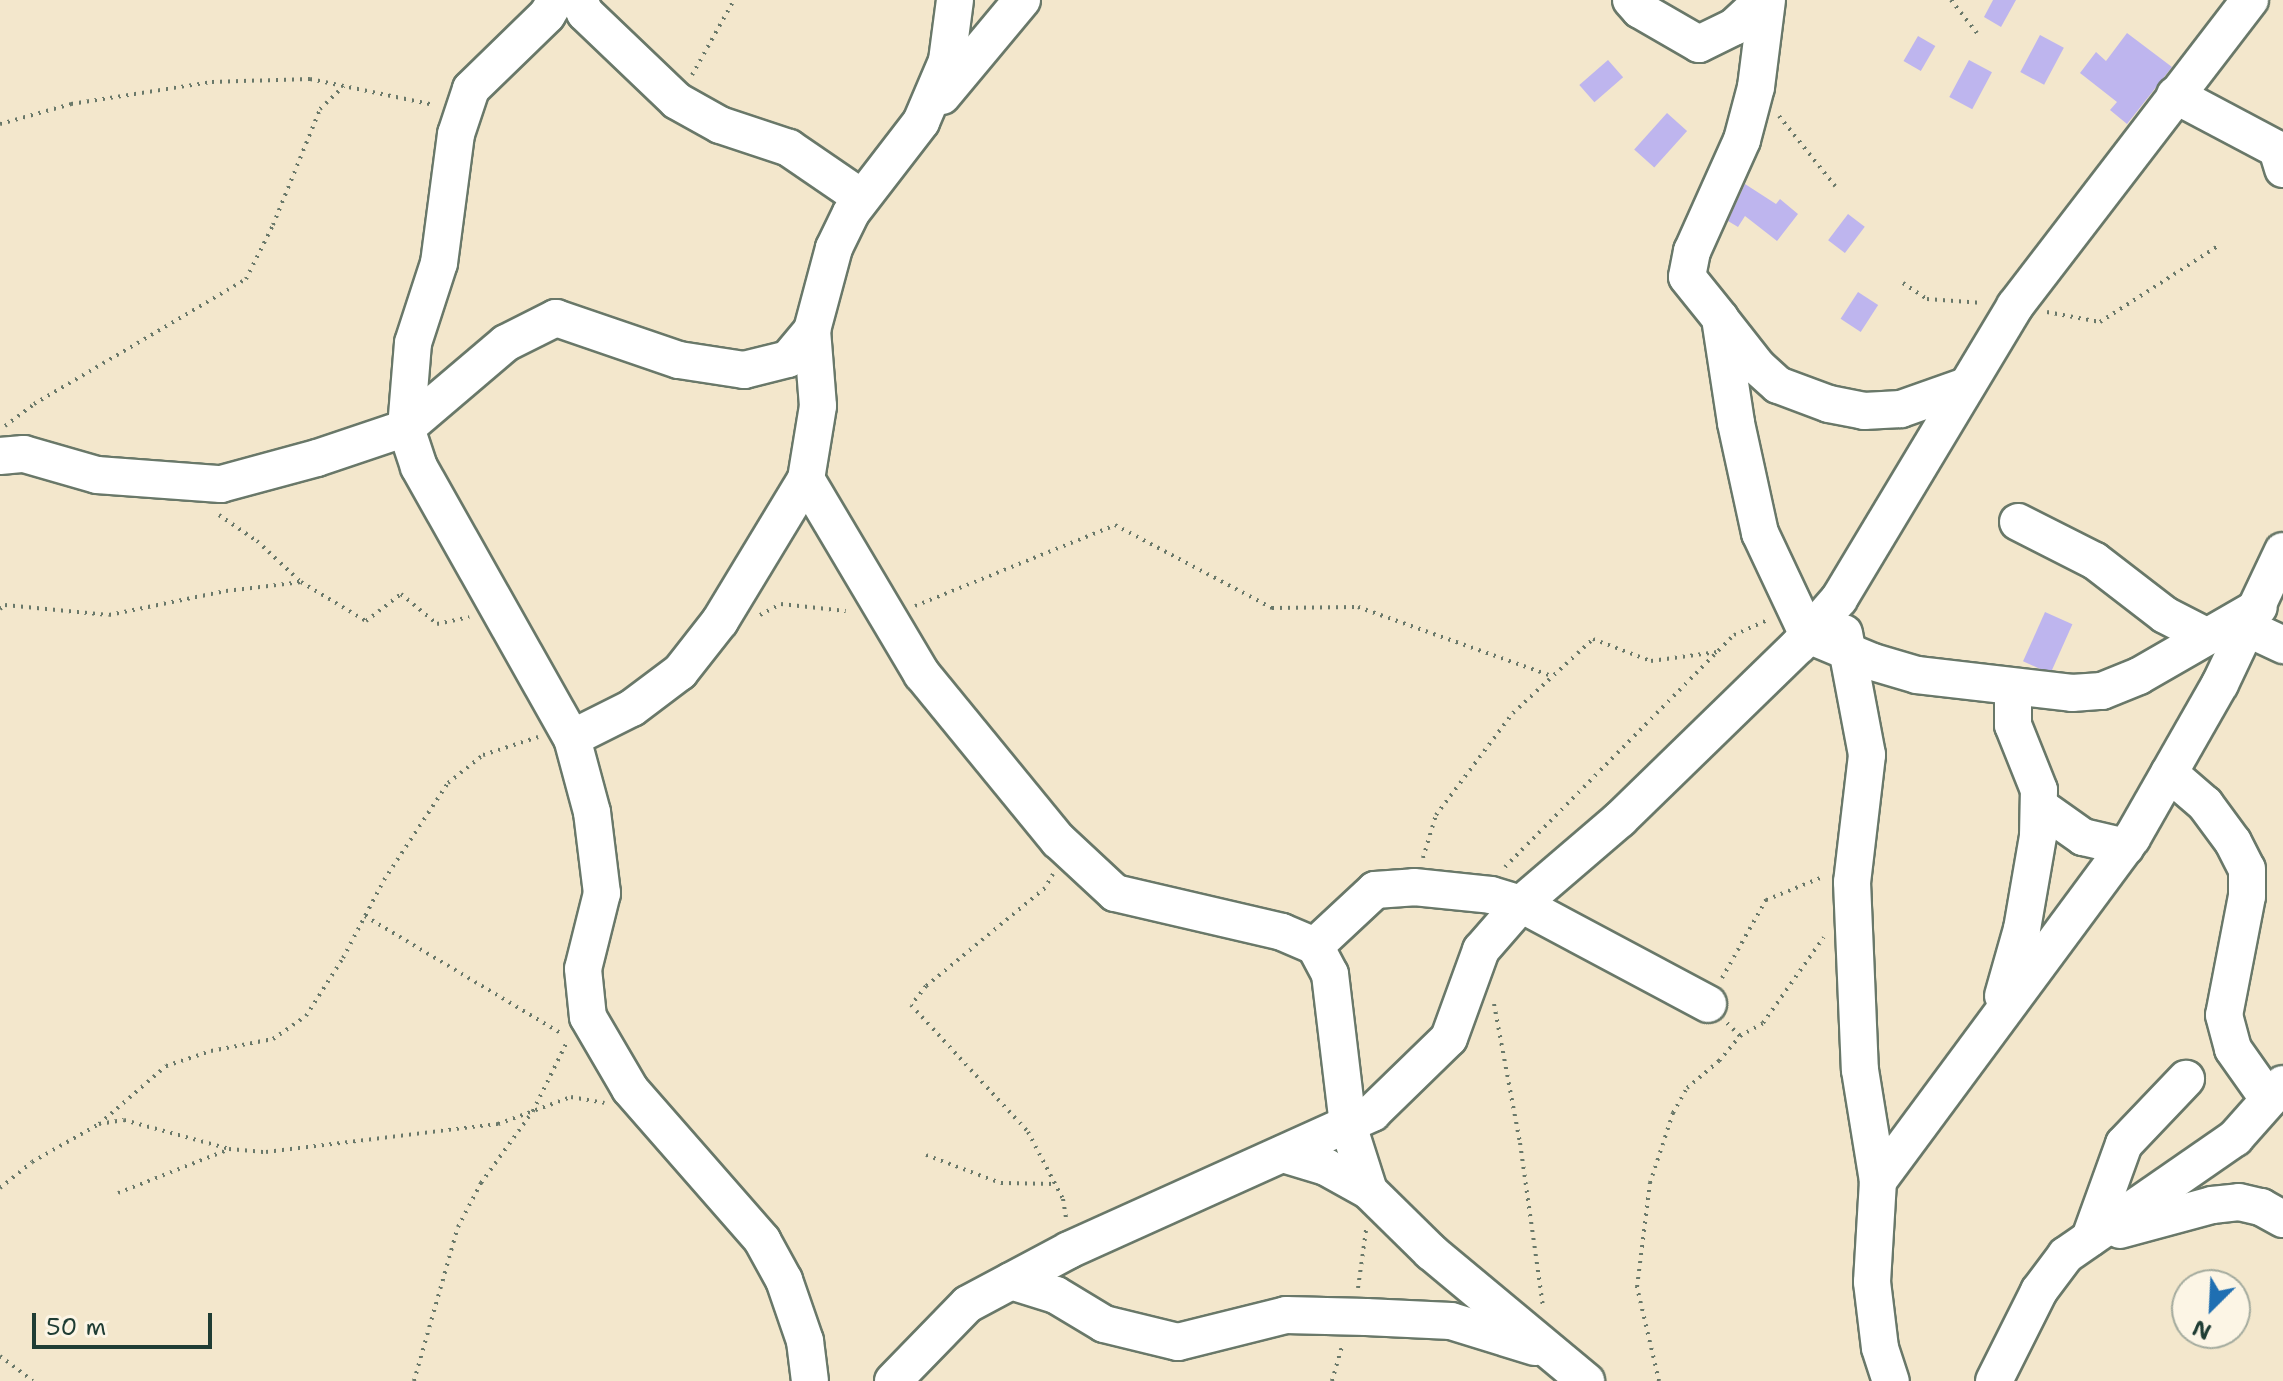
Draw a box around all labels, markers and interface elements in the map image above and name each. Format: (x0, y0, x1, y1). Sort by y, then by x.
north arrow (2171, 1269, 2251, 1349)
scale bar (36, 1297, 216, 1347)
text: 50 m (46, 1311, 106, 1343)
text: N (2188, 1313, 2216, 1346)

